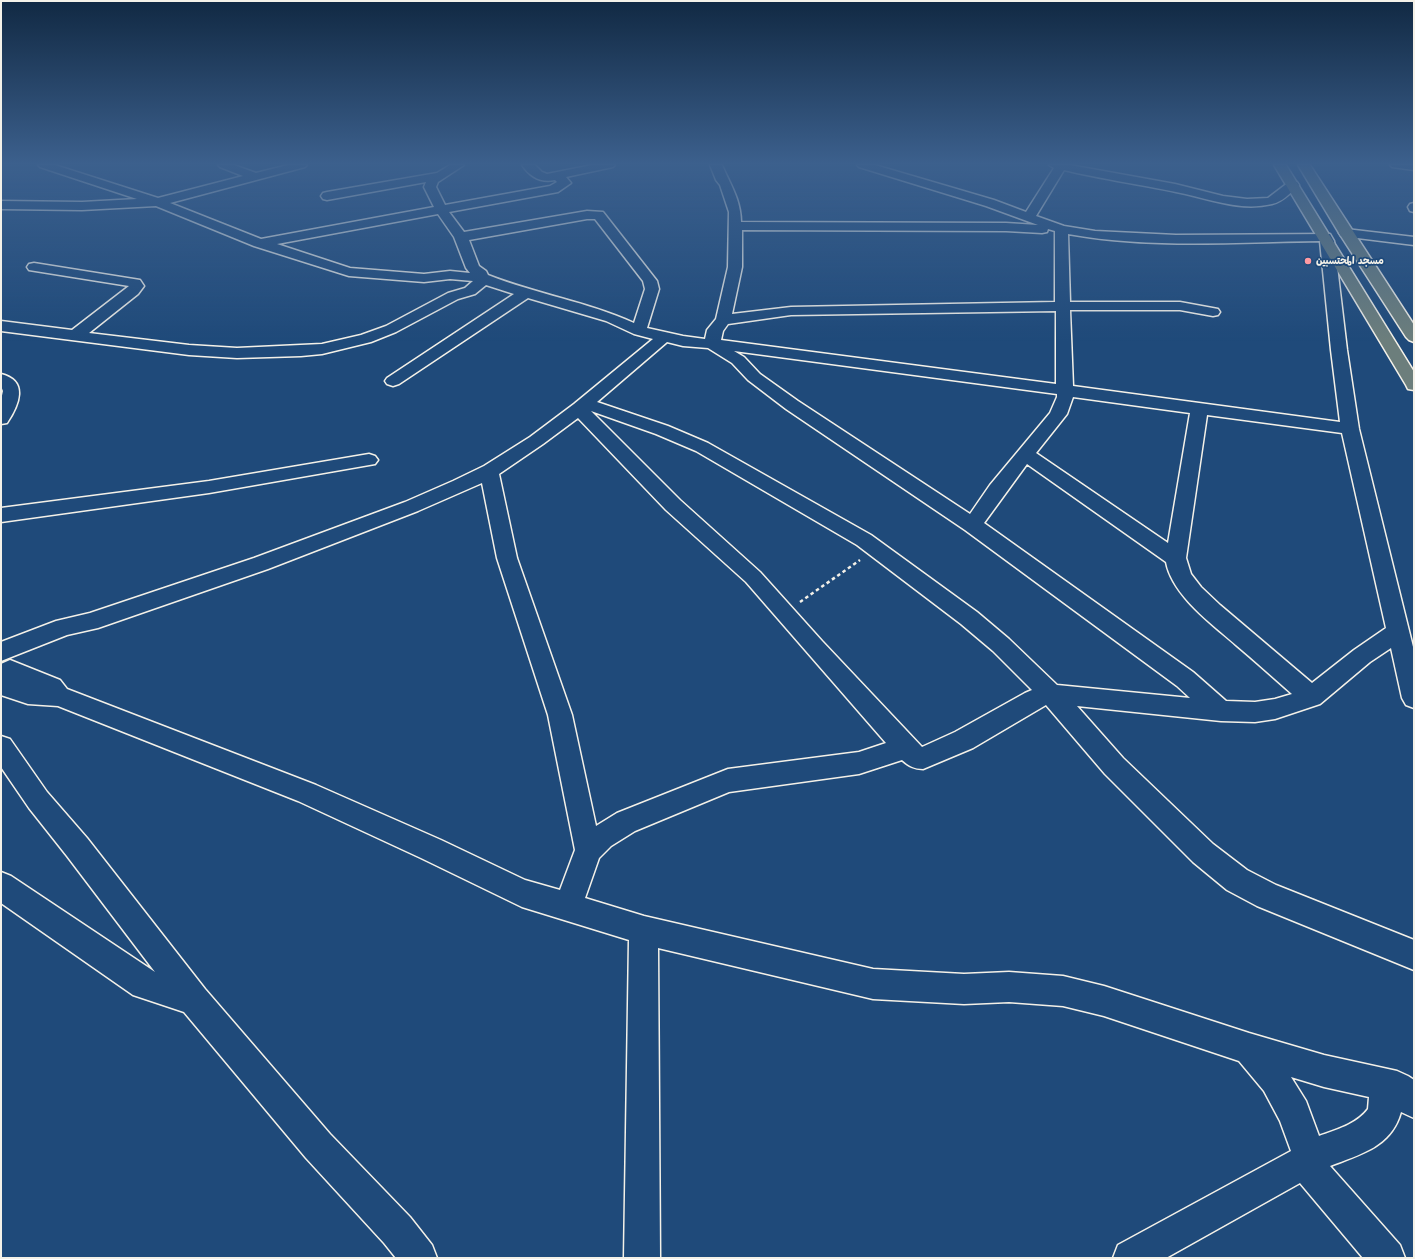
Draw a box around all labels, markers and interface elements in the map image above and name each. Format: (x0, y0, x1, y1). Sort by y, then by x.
place label: مسجد المحتسبين (1316, 255, 1384, 267)
marker: مسجد المحتسبين (1303, 256, 1313, 266)

